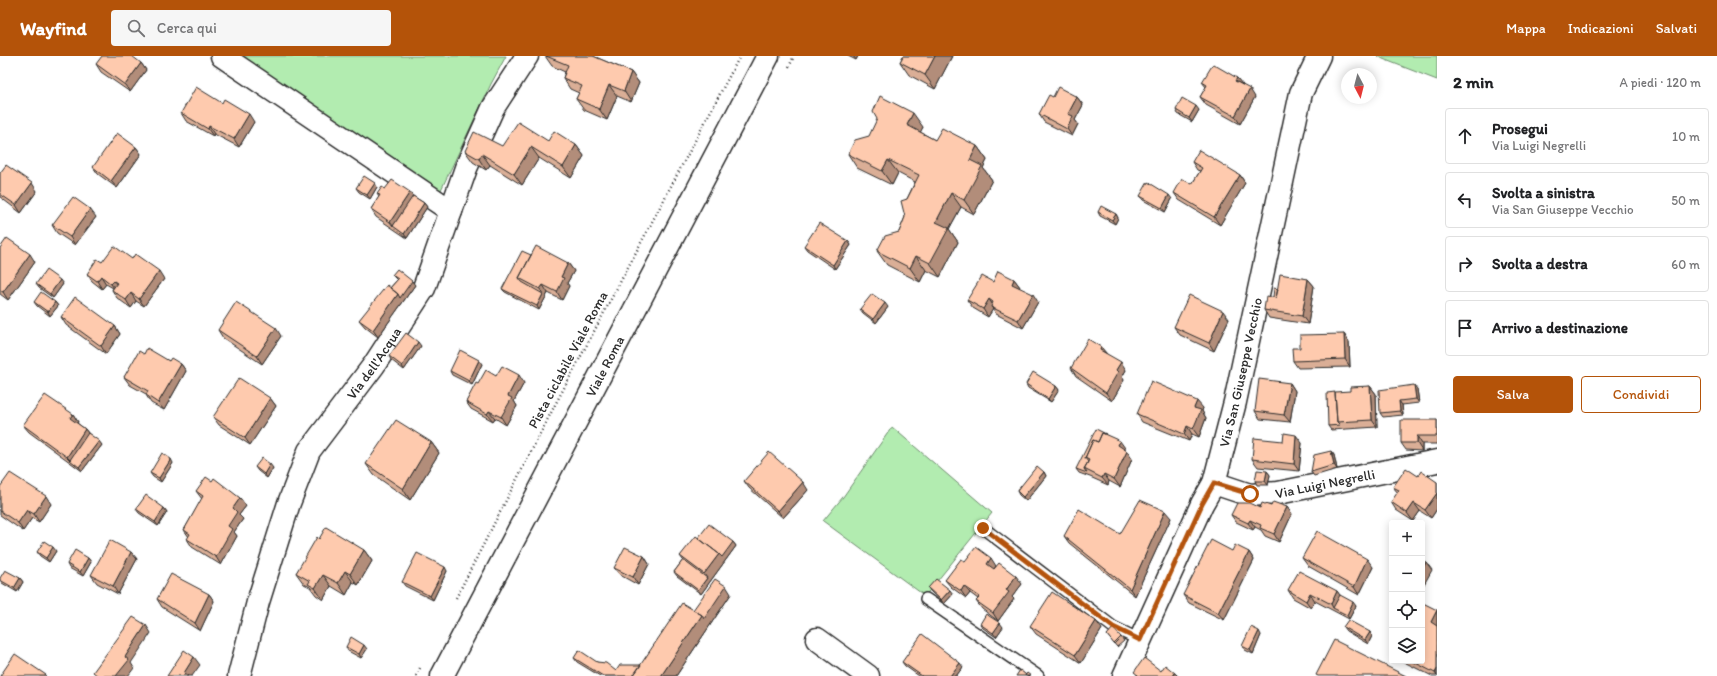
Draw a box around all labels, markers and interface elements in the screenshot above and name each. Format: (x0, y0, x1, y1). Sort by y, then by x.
search box (111, 10, 391, 46)
text: Wayfind (20, 17, 87, 40)
icon: search (125, 17, 147, 39)
text: Cerca qui (157, 19, 217, 37)
text: Mappa (1506, 20, 1546, 37)
text: Indicazioni (1568, 20, 1634, 37)
text: Salvati (1656, 20, 1697, 37)
north arrow (1341, 68, 1377, 104)
text: 2 min (1453, 72, 1493, 92)
text: A piedi · 120 m (1619, 75, 1701, 90)
text: Prosegui (1492, 120, 1548, 138)
icon: ahead (1454, 125, 1476, 147)
text: 10 m (1672, 129, 1700, 144)
text: Via Luigi Negrelli (1492, 138, 1586, 153)
text: Svolta a sinistra (1492, 184, 1595, 202)
icon: left (1454, 189, 1476, 211)
text: 50 m (1671, 193, 1700, 208)
text: Via San Giuseppe Vecchio (1492, 202, 1634, 217)
icon: right (1454, 253, 1476, 275)
text: Svolta a destra (1492, 255, 1588, 273)
text: 60 m (1671, 257, 1700, 272)
street label: Pista ciclabile Viale Roma (525, 289, 611, 431)
street label: Via San Giuseppe Vecchio (1215, 296, 1266, 449)
icon: arrive (1454, 317, 1476, 339)
text: Arrivo a destinazione (1492, 319, 1628, 337)
street label: Via dell'Acqua (343, 324, 405, 403)
street label: Viale Roma (582, 333, 628, 399)
button: Salva (1453, 376, 1573, 413)
button: Condividi (1581, 376, 1701, 413)
street label: Via Luigi Negrelli (1274, 465, 1376, 502)
route start (1241, 485, 1259, 503)
route end (974, 519, 992, 537)
map controls (1389, 520, 1425, 664)
button: + (1389, 520, 1425, 556)
button: − (1389, 556, 1425, 592)
button: locate (1389, 592, 1425, 628)
button: layers (1389, 628, 1425, 664)

